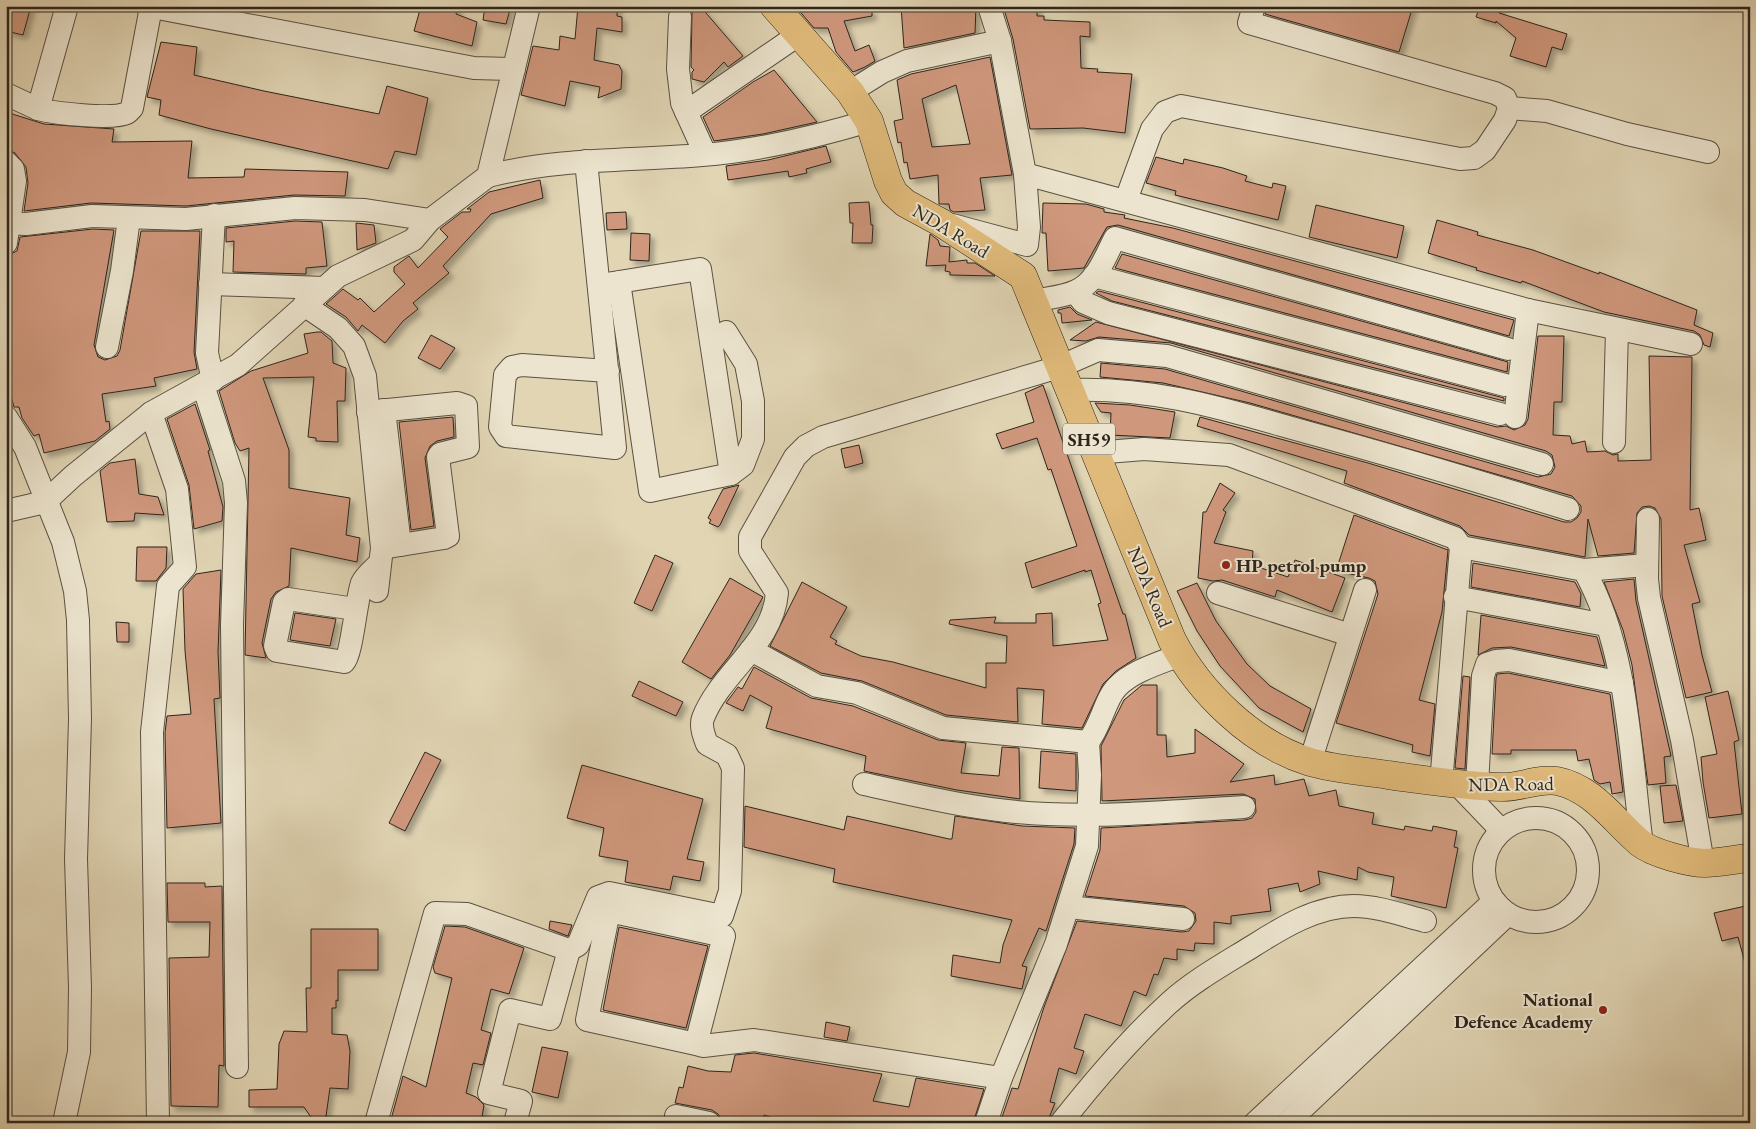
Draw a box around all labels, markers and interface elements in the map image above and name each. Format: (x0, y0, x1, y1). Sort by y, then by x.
street label: NDA Road (908, 198, 994, 264)
road number: SH59 (1063, 424, 1115, 454)
street label: NDA Road (1122, 543, 1178, 632)
place label: HP petrol pump (1236, 553, 1367, 578)
marker: HP petrol pump (1220, 559, 1232, 571)
street label: NDA Road (1468, 771, 1554, 797)
place label: National Defence Academy (1454, 987, 1594, 1034)
marker: National Defence Academy (1597, 1004, 1609, 1016)

